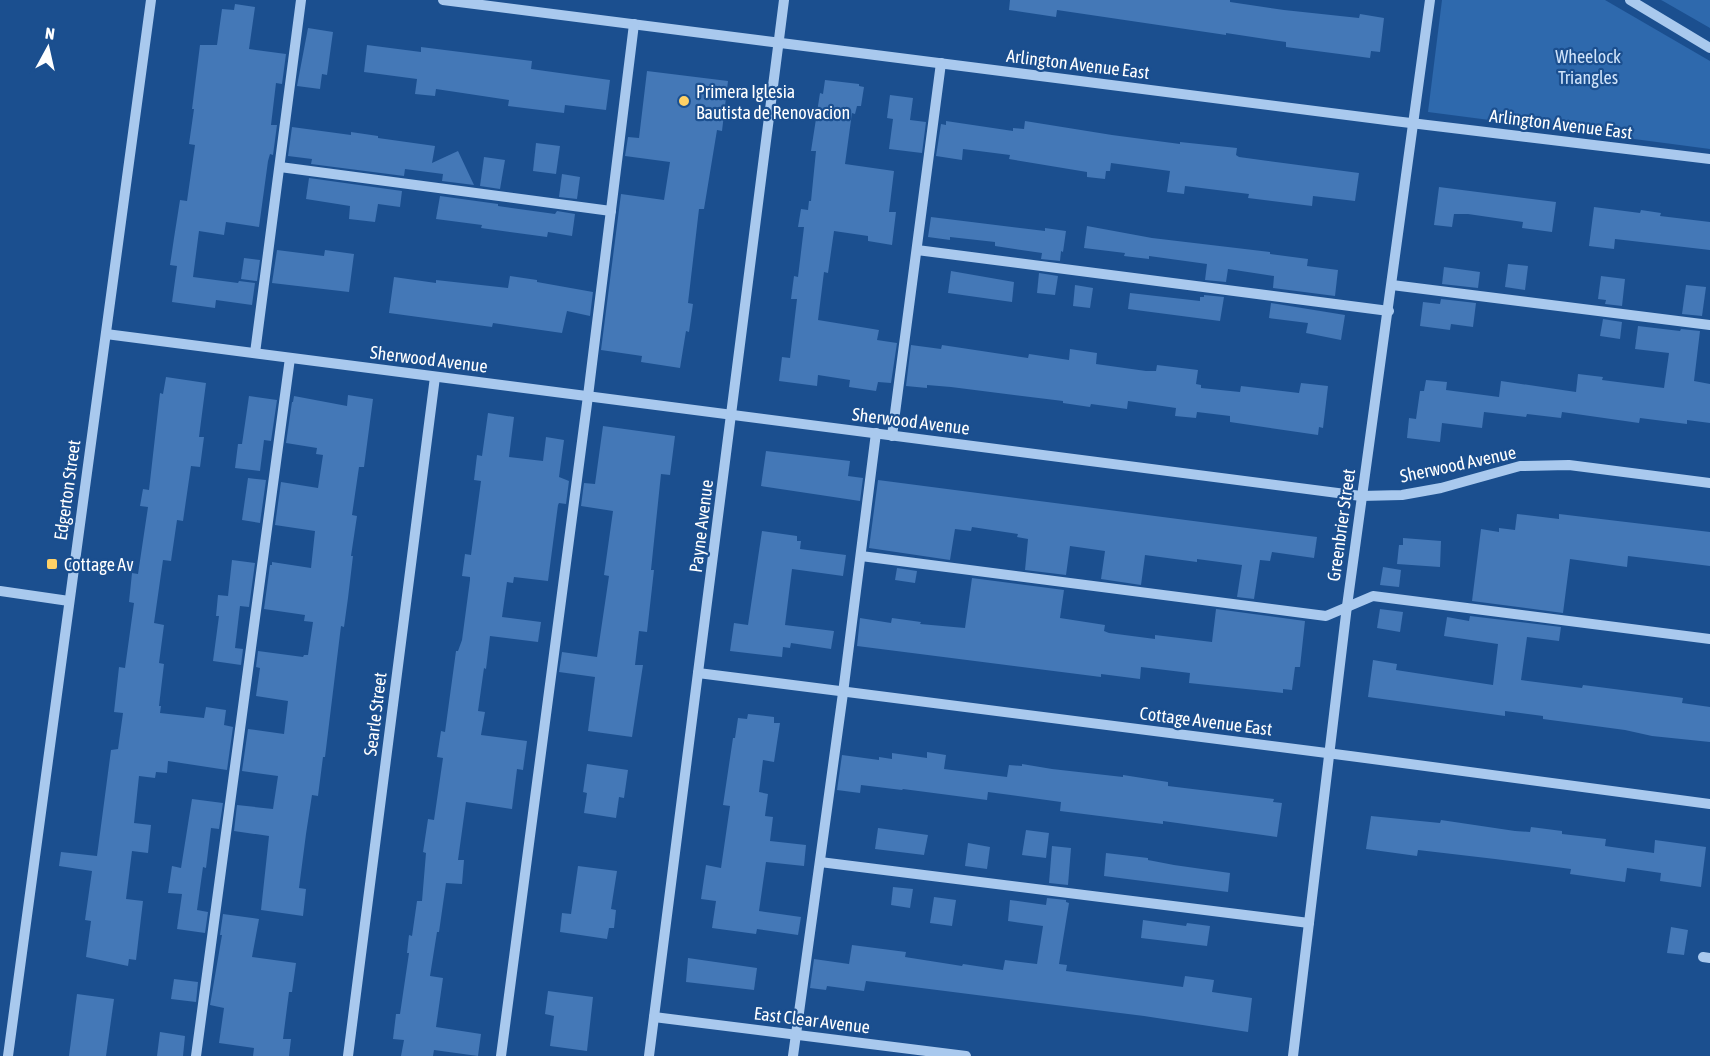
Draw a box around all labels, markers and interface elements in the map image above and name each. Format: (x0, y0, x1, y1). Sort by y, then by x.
north arrow (18, 18, 78, 78)
text: N (44, 24, 56, 43)
street label: Arlington Avenue East (1005, 45, 1151, 83)
park label: Wheelock Triangles (1555, 46, 1621, 88)
place label: Primera Iglesia Bautista de Renovacion (696, 81, 850, 123)
marker: Primera Iglesia Bautista de Renovacion (677, 94, 691, 108)
street label: Arlington Avenue East (1488, 105, 1634, 143)
street label: Sherwood Avenue (369, 341, 489, 377)
street label: Sherwood Avenue (851, 403, 971, 439)
street label: Edgerton Street (50, 439, 84, 541)
street label: Sherwood Avenue (1398, 441, 1518, 487)
street label: Greenbrier Street (1323, 467, 1359, 583)
street label: Payne Avenue (685, 478, 717, 574)
place label: Cottage Av (64, 554, 134, 575)
marker: Cottage Av (45, 557, 59, 571)
street label: Searle Street (359, 671, 391, 757)
street label: Cottage Avenue East (1139, 702, 1273, 740)
street label: East Clear Avenue (753, 1002, 871, 1038)

